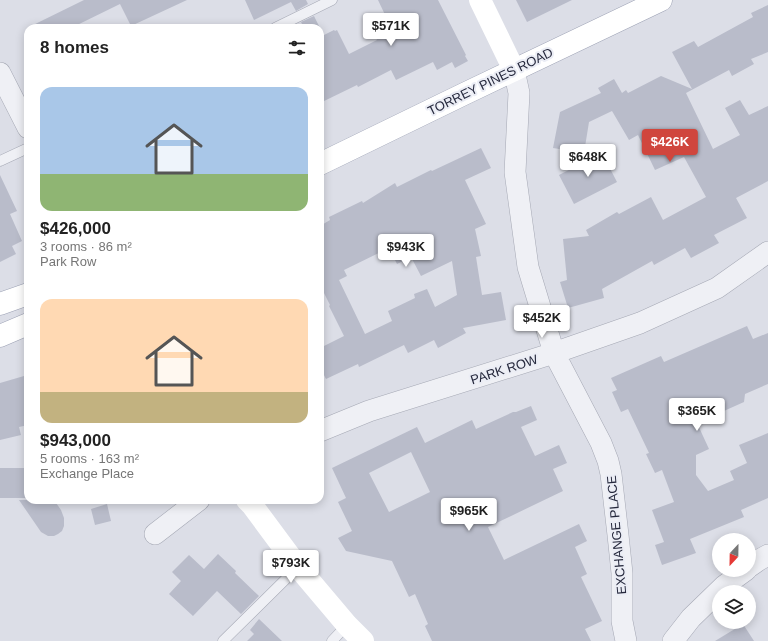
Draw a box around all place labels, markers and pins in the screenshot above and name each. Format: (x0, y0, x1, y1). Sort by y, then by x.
pin: $571K (363, 13, 419, 47)
pin: $426K (642, 129, 698, 163)
pin: $648K (560, 144, 616, 178)
pin: $943K (378, 234, 434, 268)
pin: $452K (514, 305, 570, 339)
pin: $365K (669, 398, 725, 432)
pin: $965K (441, 498, 497, 532)
pin: $793K (263, 550, 319, 584)

